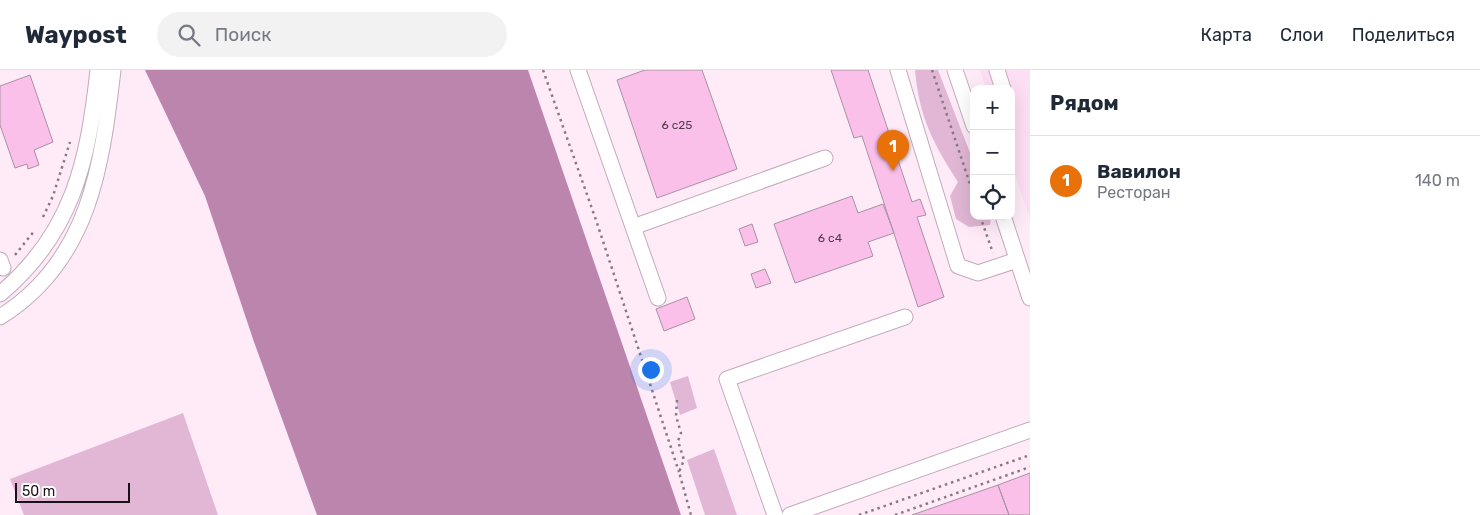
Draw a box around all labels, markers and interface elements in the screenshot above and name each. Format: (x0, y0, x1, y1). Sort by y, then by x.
search box (157, 12, 507, 57)
text: Waypost (25, 21, 127, 49)
icon: search (175, 21, 203, 49)
text: Поиск (215, 23, 272, 46)
text: Карта (1201, 24, 1252, 46)
text: Слои (1280, 24, 1324, 46)
text: Поделиться (1352, 24, 1455, 46)
map controls (970, 85, 1015, 220)
button: + (970, 85, 1015, 130)
text: Рядом (1050, 90, 1119, 115)
house number: 6 с25 (662, 118, 692, 132)
pin: 1 (877, 130, 909, 171)
button: − (970, 130, 1015, 175)
text: Вавилон (1097, 160, 1181, 183)
text: 1 (1062, 171, 1070, 190)
text: 140 m (1415, 171, 1460, 190)
button: locate (970, 175, 1015, 220)
text: Ресторан (1097, 183, 1171, 202)
house number: 6 с4 (818, 231, 843, 245)
your location (638, 357, 664, 383)
scale bar (15, 480, 130, 503)
text: 50 m (22, 483, 55, 500)

